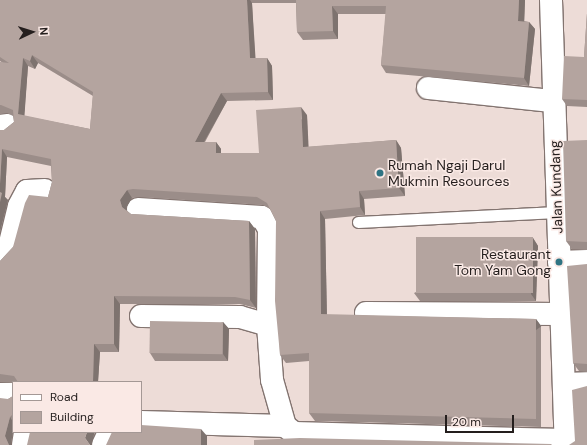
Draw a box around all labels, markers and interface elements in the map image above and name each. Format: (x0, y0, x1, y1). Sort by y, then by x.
north arrow (12, 12, 52, 52)
text: N (37, 27, 51, 36)
street label: Jalan Kundang (546, 140, 566, 234)
place label: Rumah Ngaji Darul Mukmin Resources (388, 157, 510, 190)
marker: Rumah Ngaji Darul Mukmin Resources (375, 168, 385, 178)
place label: Restaurant Tom Yam Gong (454, 246, 551, 278)
marker: Restaurant Tom Yam Gong (554, 257, 564, 267)
legend (12, 381, 142, 433)
text: Road (50, 389, 78, 405)
scale bar (447, 407, 516, 433)
text: Building (50, 409, 94, 425)
text: 20 m (452, 414, 481, 430)

